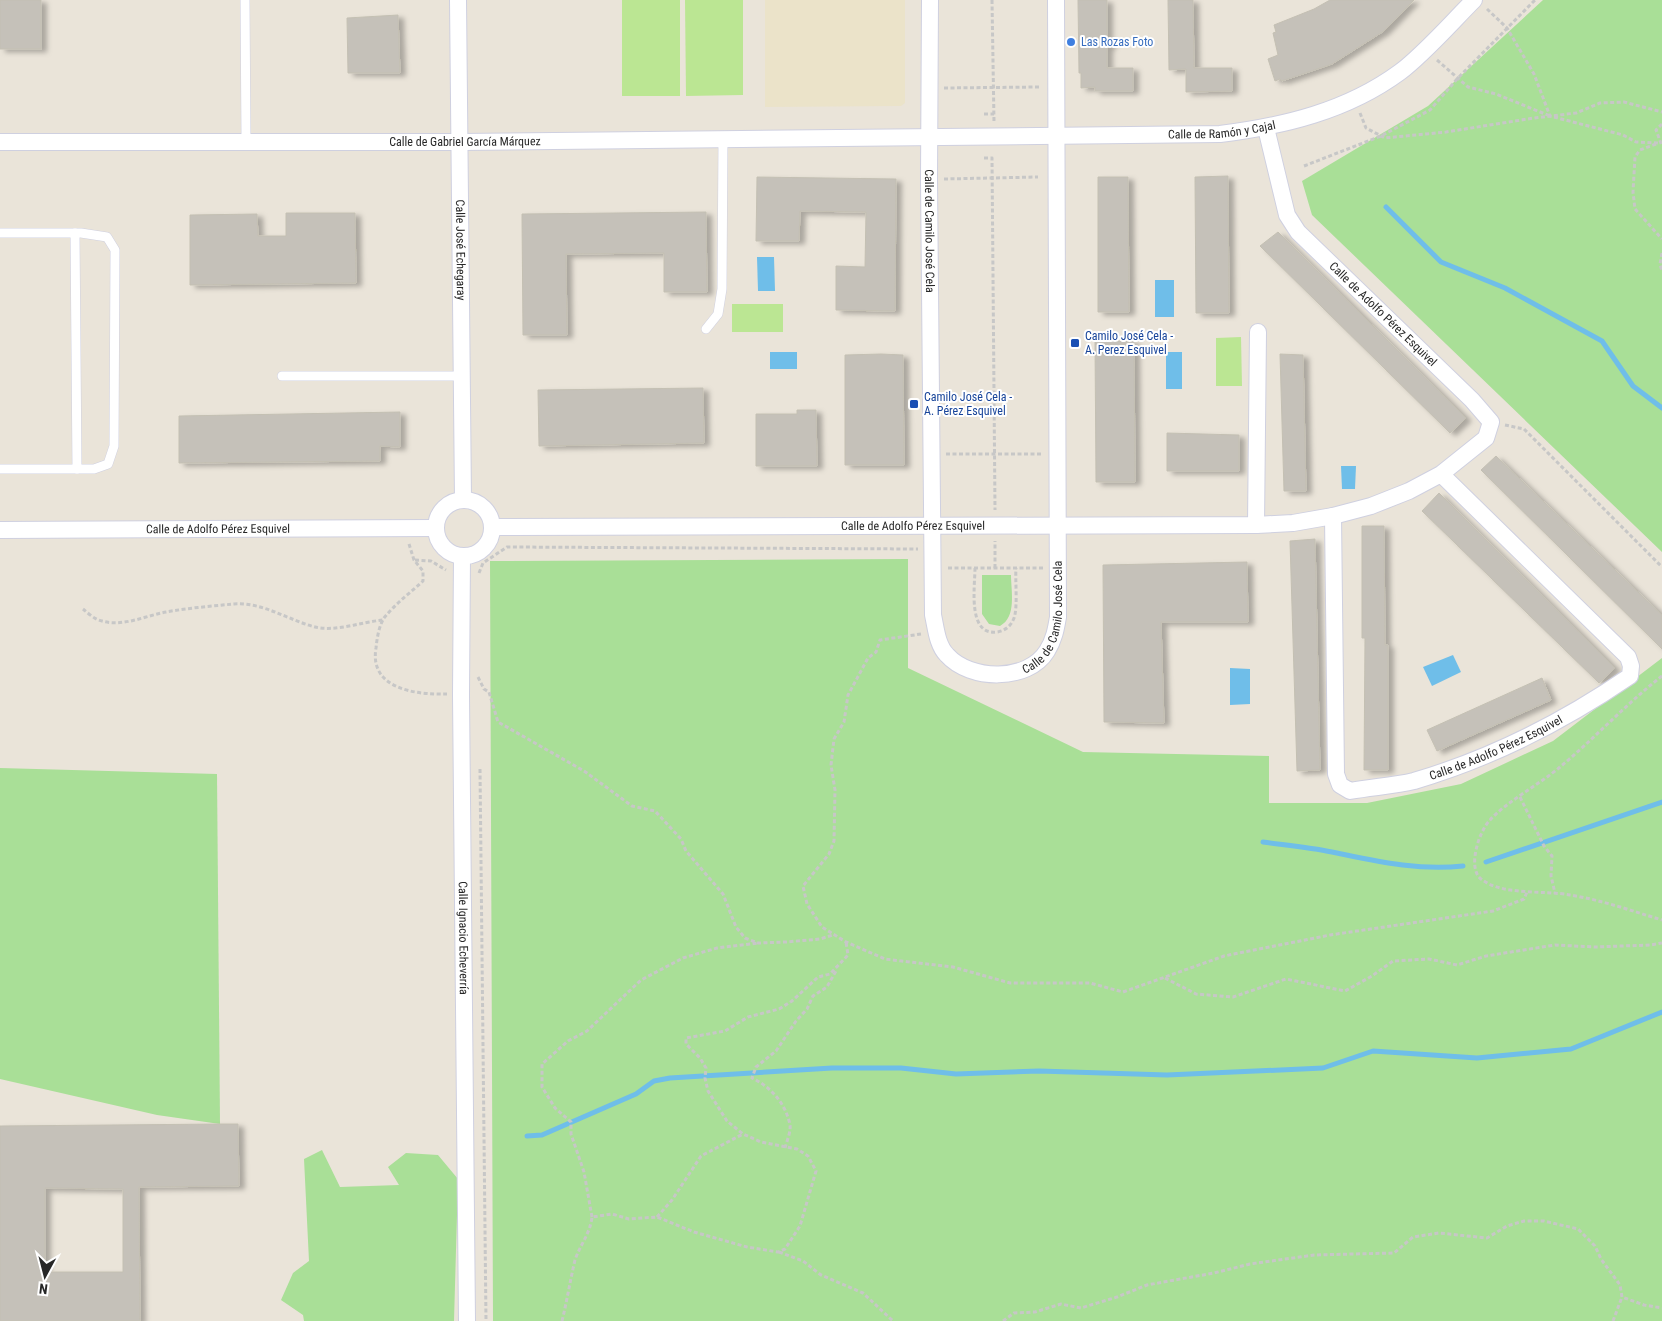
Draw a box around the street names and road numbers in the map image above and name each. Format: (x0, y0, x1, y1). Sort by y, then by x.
street label: Calle de Ramón y Cajal (1168, 118, 1277, 142)
street label: Calle de Gabriel García Márquez (389, 134, 541, 149)
street label: Calle de Camilo José Cela (922, 169, 937, 293)
street label: Calle José Echegaray (453, 200, 468, 300)
street label: Calle de Adolfo Pérez Esquivel (1326, 259, 1440, 369)
street label: Calle de Adolfo Pérez Esquivel (841, 519, 985, 533)
street label: Calle de Adolfo Pérez Esquivel (146, 522, 290, 536)
street label: Calle de Camilo José Cela (1020, 561, 1065, 676)
street label: Calle de Adolfo Pérez Esquivel (1427, 713, 1565, 783)
street label: Calle Ignacio Echeverría (456, 881, 471, 995)

